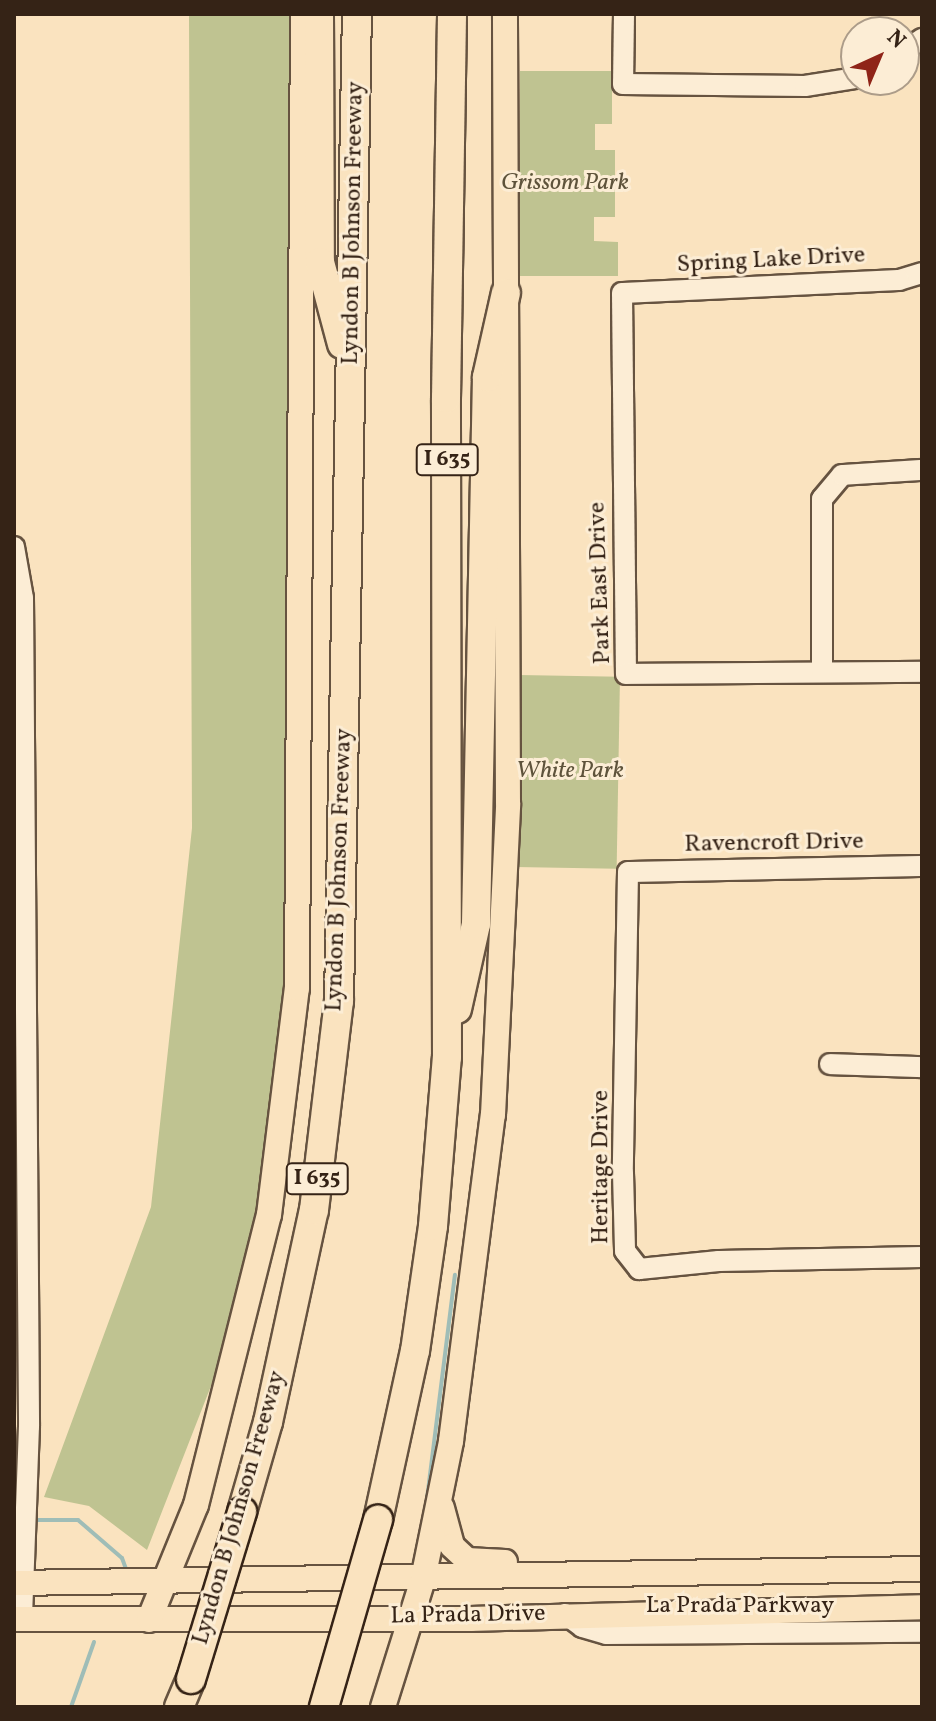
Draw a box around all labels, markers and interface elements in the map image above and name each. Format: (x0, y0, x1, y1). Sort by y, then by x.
north arrow (840, 16, 920, 96)
text: N (879, 23, 912, 57)
street label: Lyndon B Johnson Freeway (337, 81, 371, 365)
park label: Grissom Park (501, 170, 629, 198)
street label: Spring Lake Drive (676, 242, 866, 280)
road number: I 635 (415, 442, 479, 478)
street label: Park East Drive (584, 501, 618, 665)
street label: Lyndon B Johnson Freeway (321, 728, 359, 1012)
park label: White Park (516, 758, 624, 786)
street label: Ravencroft Drive (684, 828, 864, 860)
street label: Heritage Drive (588, 1090, 616, 1244)
road number: I 635 (285, 1161, 349, 1197)
street label: Lyndon B Johnson Freeway (187, 1368, 293, 1648)
street label: La Prada Parkway (646, 1593, 834, 1621)
street label: La Prada Drive (390, 1600, 546, 1632)

